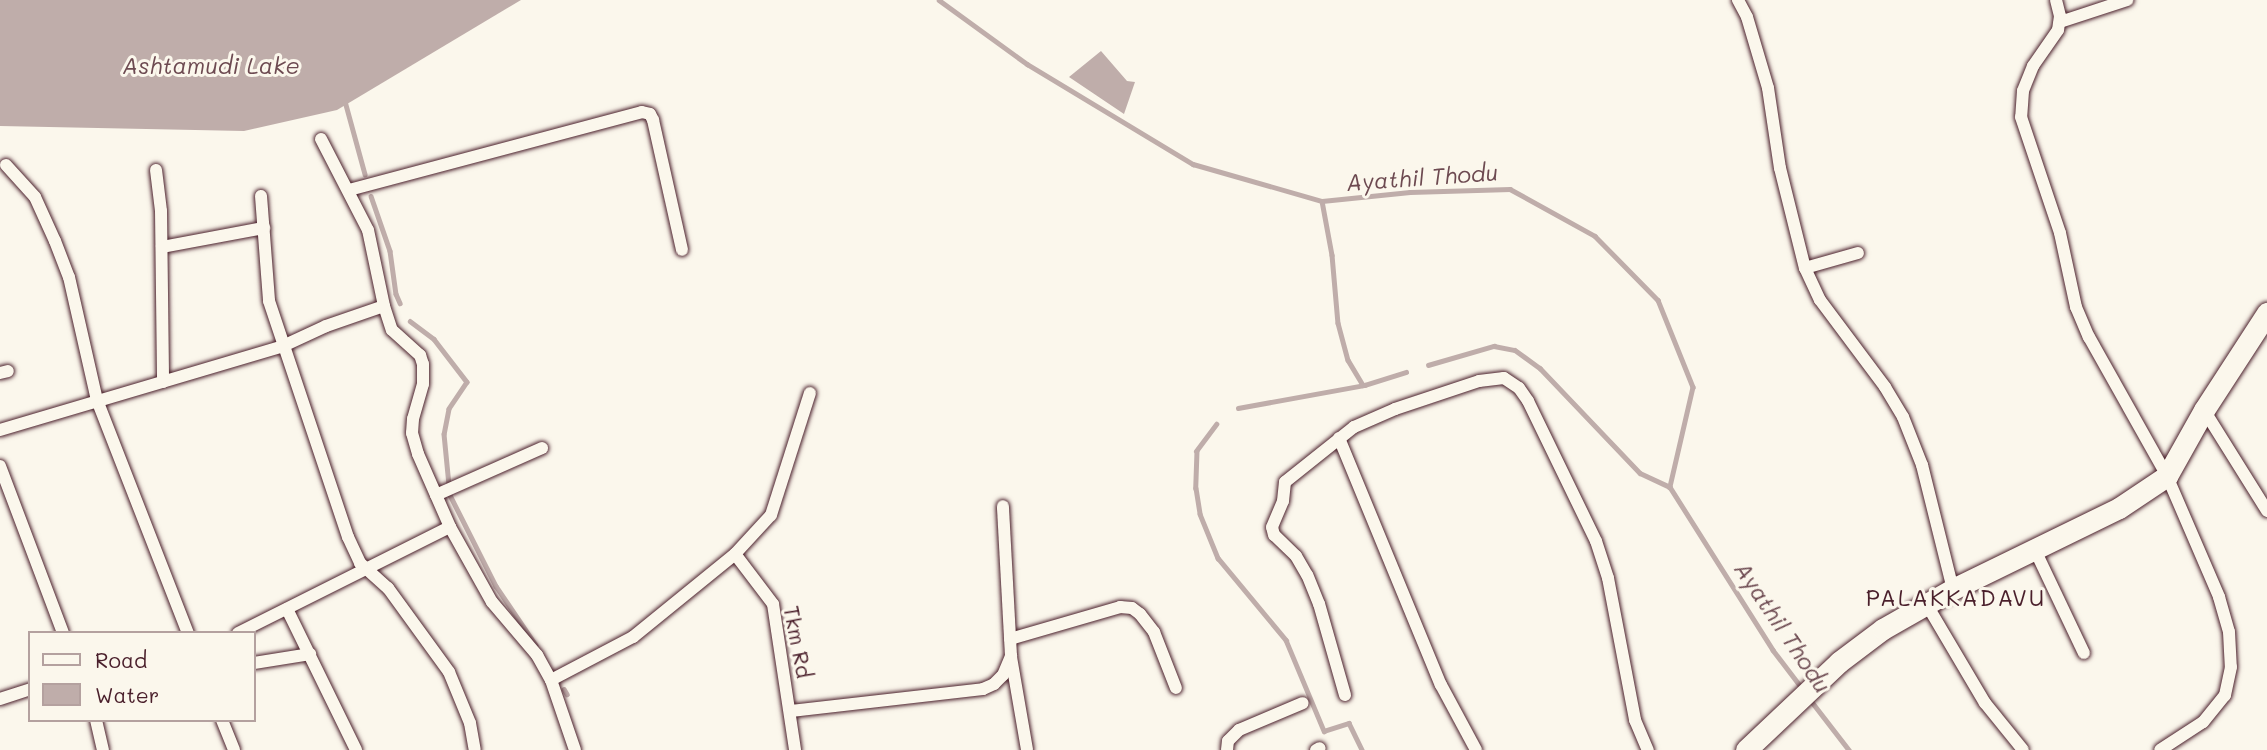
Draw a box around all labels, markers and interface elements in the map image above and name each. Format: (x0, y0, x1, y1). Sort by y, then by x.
water label: Ashtamudi Lake (122, 51, 300, 79)
water label: Ayathil Thodu (1345, 158, 1499, 196)
water label: Ayathil Thodu (1729, 556, 1837, 698)
district label: PALAKKADAVU (1867, 583, 2045, 611)
street label: Tkm Rd (779, 604, 817, 680)
legend (28, 631, 256, 722)
text: Road (95, 646, 147, 673)
text: Water (95, 681, 159, 708)

